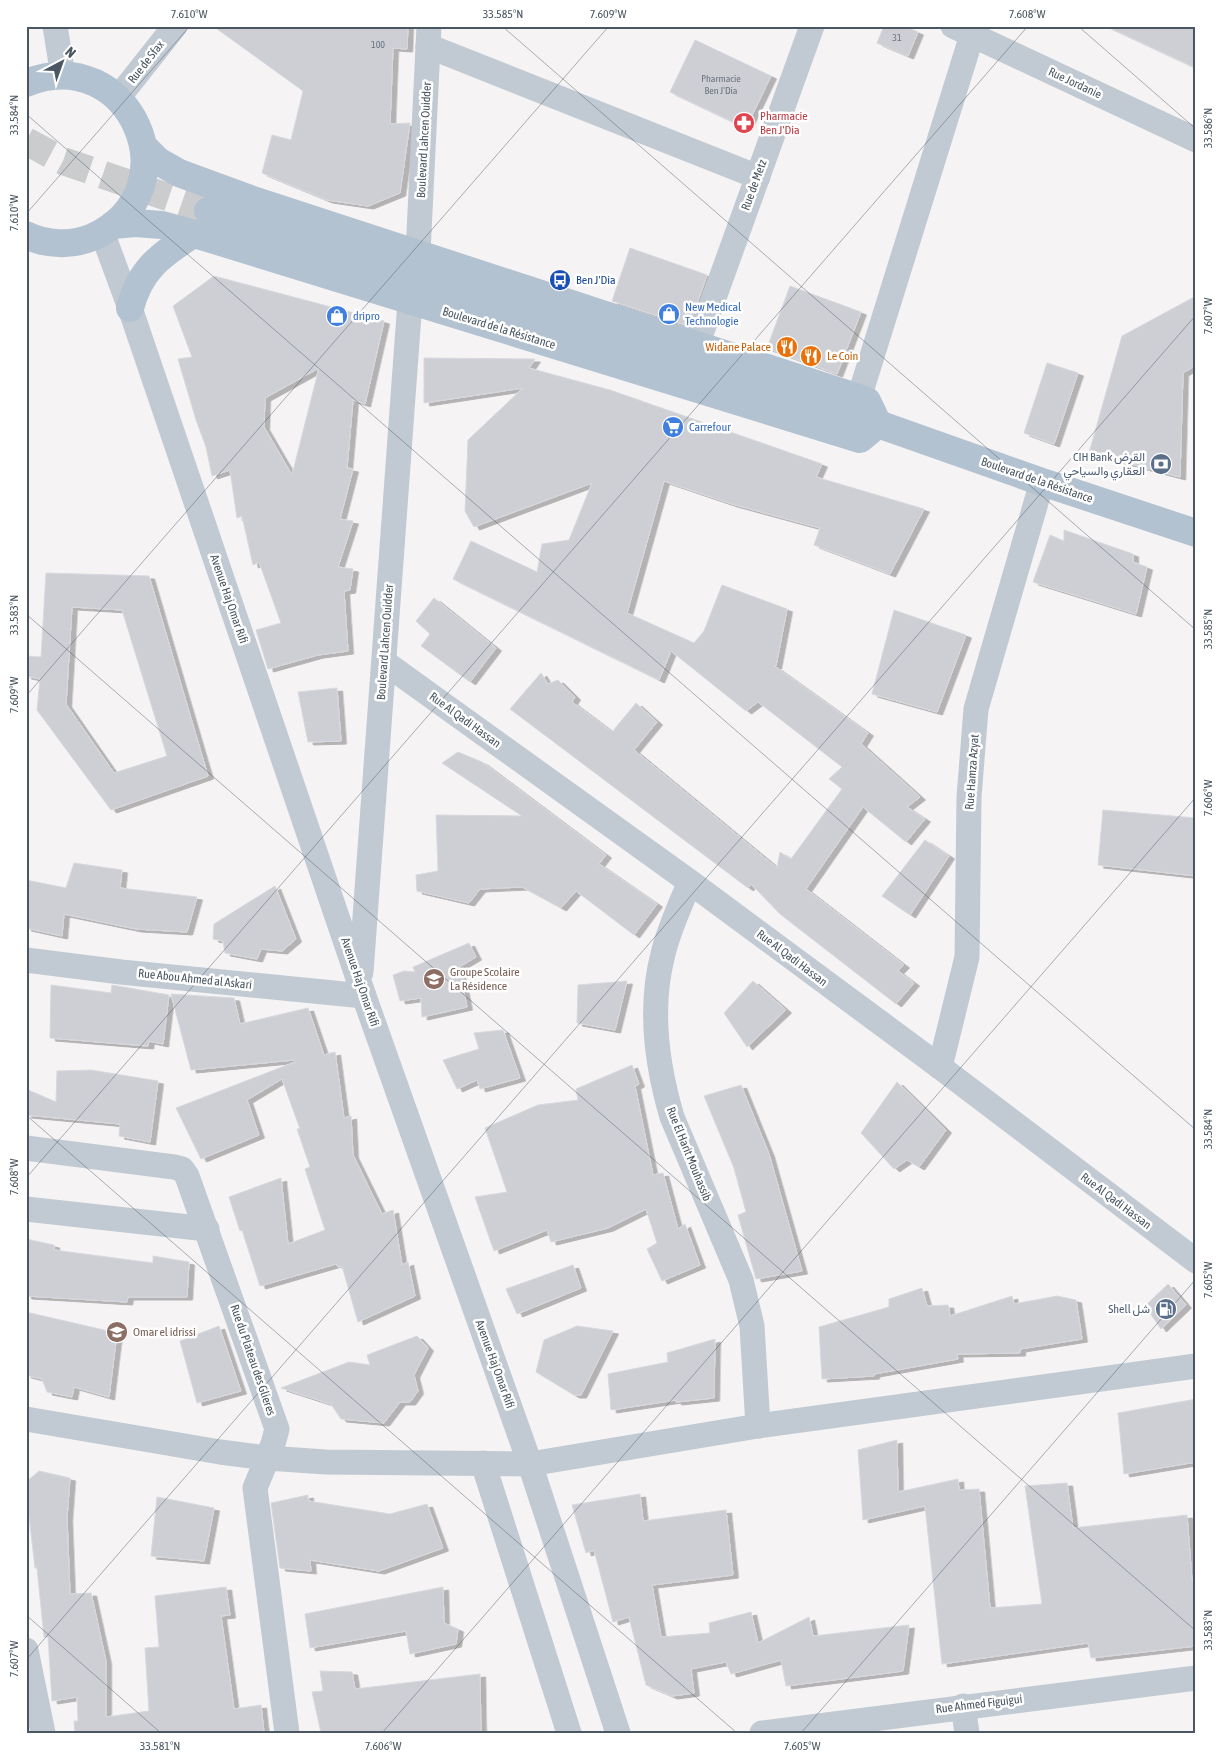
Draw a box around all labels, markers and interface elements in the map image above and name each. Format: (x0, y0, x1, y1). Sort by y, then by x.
text: 7.610°W (171, 7, 208, 21)
text: 33.585°N (483, 7, 523, 21)
text: 7.609°W (590, 7, 627, 21)
text: 7.608°W (1009, 7, 1046, 21)
house number: 31 (892, 32, 902, 43)
north arrow (38, 38, 88, 88)
street label: Rue de Sfax (125, 38, 167, 86)
house number: 100 (371, 39, 385, 50)
text: N (62, 43, 79, 61)
street label: Rue Jordanie (1046, 65, 1104, 101)
house number: Pharmacie Ben J'Dia (701, 73, 741, 96)
street label: Boulevard Lahcen Ouidder (414, 81, 434, 198)
text: 33.584°N (7, 95, 21, 135)
text: 33.586°N (1201, 108, 1215, 148)
place label: Pharmacie Ben J'Dia (760, 109, 808, 137)
pharmacy icon: Pharmacie Ben J'Dia (732, 111, 756, 135)
street label: Rue de Metz (738, 157, 770, 212)
text: 7.610°W (7, 194, 21, 231)
bus stop icon: Ben J'Dia (548, 268, 572, 292)
place label: Ben J'Dia (576, 273, 615, 287)
text: 7.607°W (1201, 297, 1215, 334)
place label: New Medical Technologie (685, 300, 742, 328)
shop icon: New Medical Technologie (657, 302, 681, 326)
shop icon: dripro (325, 304, 349, 328)
street label: Boulevard de la Résistance (441, 304, 557, 352)
place label: dripro (353, 309, 380, 323)
restaurant icon: Widane Palace (775, 335, 799, 359)
place label: Widane Palace (705, 340, 771, 354)
restaurant icon: Le Coin (799, 344, 823, 368)
place label: Le Coin (827, 349, 858, 363)
supermarket icon: Carrefour (661, 415, 685, 439)
place label: Carrefour (689, 420, 731, 434)
place label: CIH Bank القرض العقاري والسياحي (1064, 450, 1145, 481)
bank icon: CIH Bank القرض العقاري والسياحي (1149, 452, 1173, 476)
street label: Boulevard de la Résistance (979, 454, 1095, 506)
street label: Avenue Haj Omar Rifi (207, 553, 251, 645)
street label: Boulevard Lahcen Ouidder (374, 583, 396, 700)
text: 33.583°N (7, 595, 21, 635)
text: 33.585°N (1201, 609, 1215, 649)
text: 7.609°W (7, 676, 21, 713)
street label: Rue Al Qadi Hassan (427, 689, 503, 751)
street label: Rue Hamza Azyat (962, 733, 982, 810)
text: 7.606°W (1201, 779, 1215, 816)
street label: Rue Al Qadi Hassan (754, 927, 830, 989)
street label: Avenue Haj Omar Rifi (338, 936, 382, 1028)
place label: Groupe Scolaire La Résidence (450, 965, 520, 993)
street label: Rue Abou Ahmed al Askari (137, 966, 253, 992)
school or university icon: Groupe Scolaire La Résidence (422, 967, 446, 991)
street label: Rue El Harit Mouhassib (664, 1105, 714, 1204)
text: 33.584°N (1201, 1109, 1215, 1149)
text: 7.608°W (7, 1158, 21, 1195)
street label: Rue Al Qadi Hassan (1078, 1170, 1154, 1232)
text: 7.605°W (1201, 1261, 1215, 1298)
fuel station icon: Shell شل (1154, 1297, 1178, 1321)
place label: Shell شل (1108, 1302, 1150, 1317)
street label: Rue du Plateau des Glieres (227, 1303, 279, 1417)
street label: Avenue Haj Omar Rifi (473, 1318, 517, 1410)
school or university icon: Omar el idrissi (105, 1320, 129, 1344)
place label: Omar el idrissi (133, 1325, 196, 1339)
text: 33.583°N (1201, 1610, 1215, 1650)
text: 7.607°W (7, 1640, 21, 1677)
street label: Rue Ahmed Figuigui (935, 1692, 1023, 1716)
text: 33.581°N (140, 1739, 180, 1753)
text: 7.606°W (365, 1739, 402, 1753)
text: 7.605°W (784, 1739, 821, 1753)

